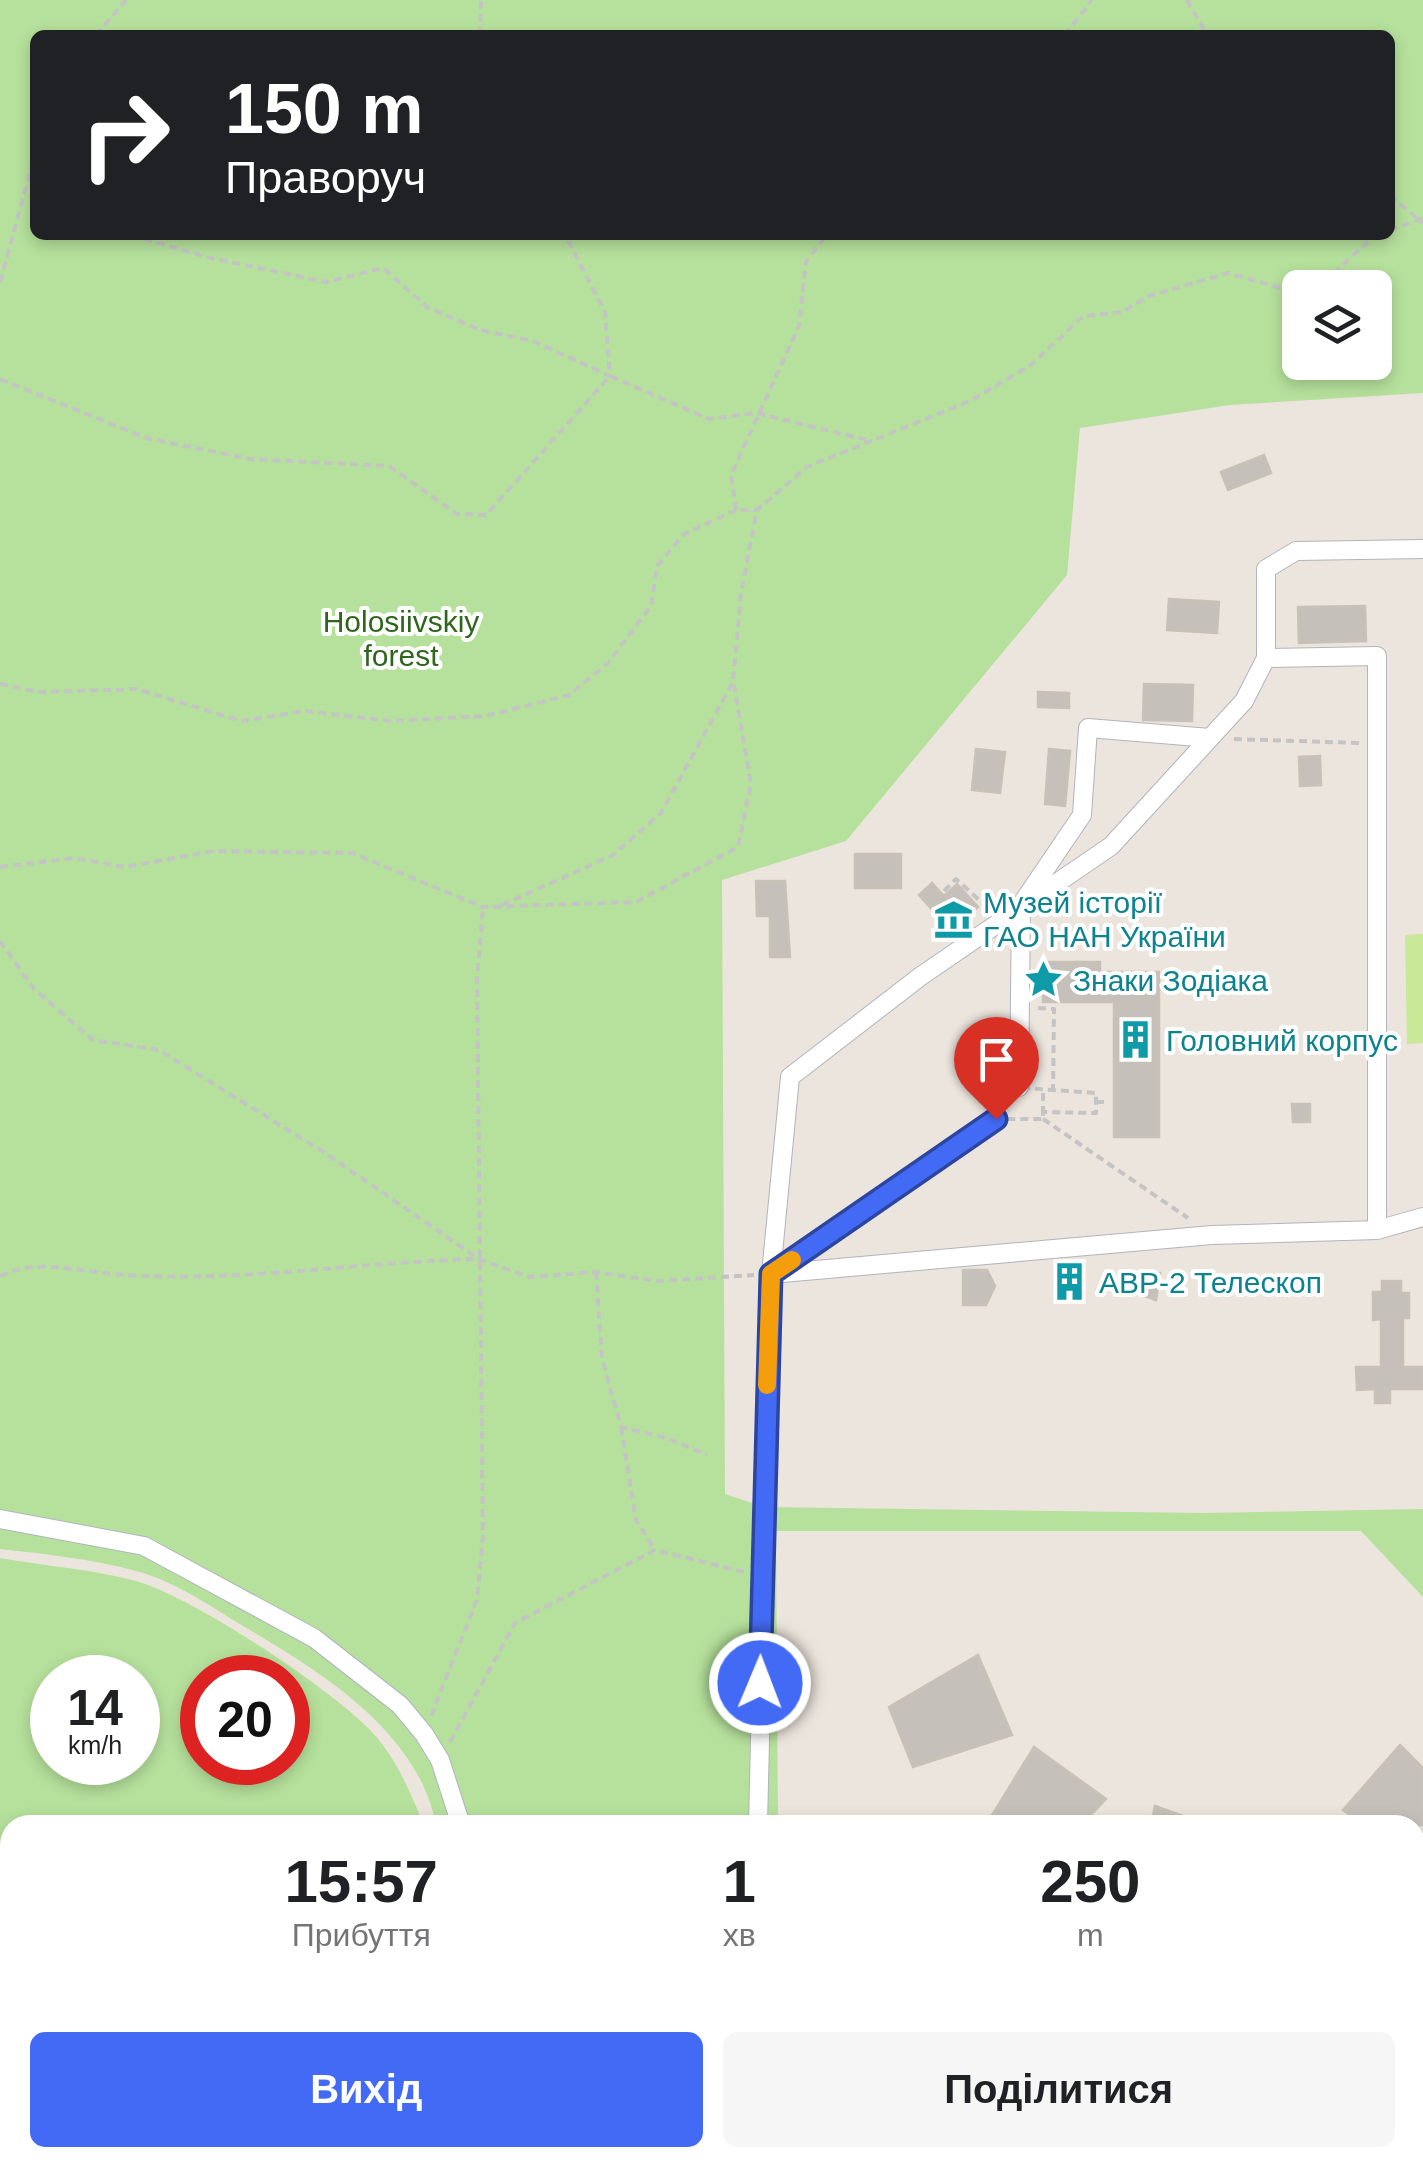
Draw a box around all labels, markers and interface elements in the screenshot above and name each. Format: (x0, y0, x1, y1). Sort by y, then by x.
icon: right (60, 70, 190, 200)
text: 150 m (225, 70, 423, 148)
text: Праворуч (225, 152, 426, 203)
map controls (1282, 270, 1392, 380)
button: layers (1282, 270, 1392, 380)
park label: Holosiivskiy forest (323, 605, 479, 672)
place label: Музей історії ГАО НАН України (983, 886, 1226, 953)
museum icon: Музей історії ГАО НАН України (932, 898, 974, 940)
place icon: Знаки Зодіака (1022, 959, 1064, 1001)
place label: Знаки Зодіака (1073, 964, 1268, 997)
pin (954, 1017, 1039, 1120)
building icon: Головний корпус (1115, 1019, 1157, 1061)
place label: Головний корпус (1166, 1024, 1398, 1057)
icon: arrive (969, 1032, 1024, 1087)
building icon: АВР-2 Телескоп (1048, 1261, 1090, 1303)
place label: АВР-2 Телескоп (1099, 1266, 1322, 1299)
position arrow (708, 1631, 812, 1735)
speed limit sign: 20 (180, 1655, 310, 1785)
text: 14 (67, 1680, 123, 1736)
text: km/h (68, 1731, 122, 1759)
text: 15:57 (285, 1848, 438, 1915)
text: 1 (722, 1848, 756, 1915)
text: 250 (1040, 1848, 1140, 1915)
text: Прибуття (292, 1917, 431, 1953)
text: хв (723, 1917, 756, 1953)
text: m (1077, 1917, 1104, 1953)
button: Вихід (30, 2032, 703, 2147)
button: Поділитися (723, 2032, 1395, 2147)

